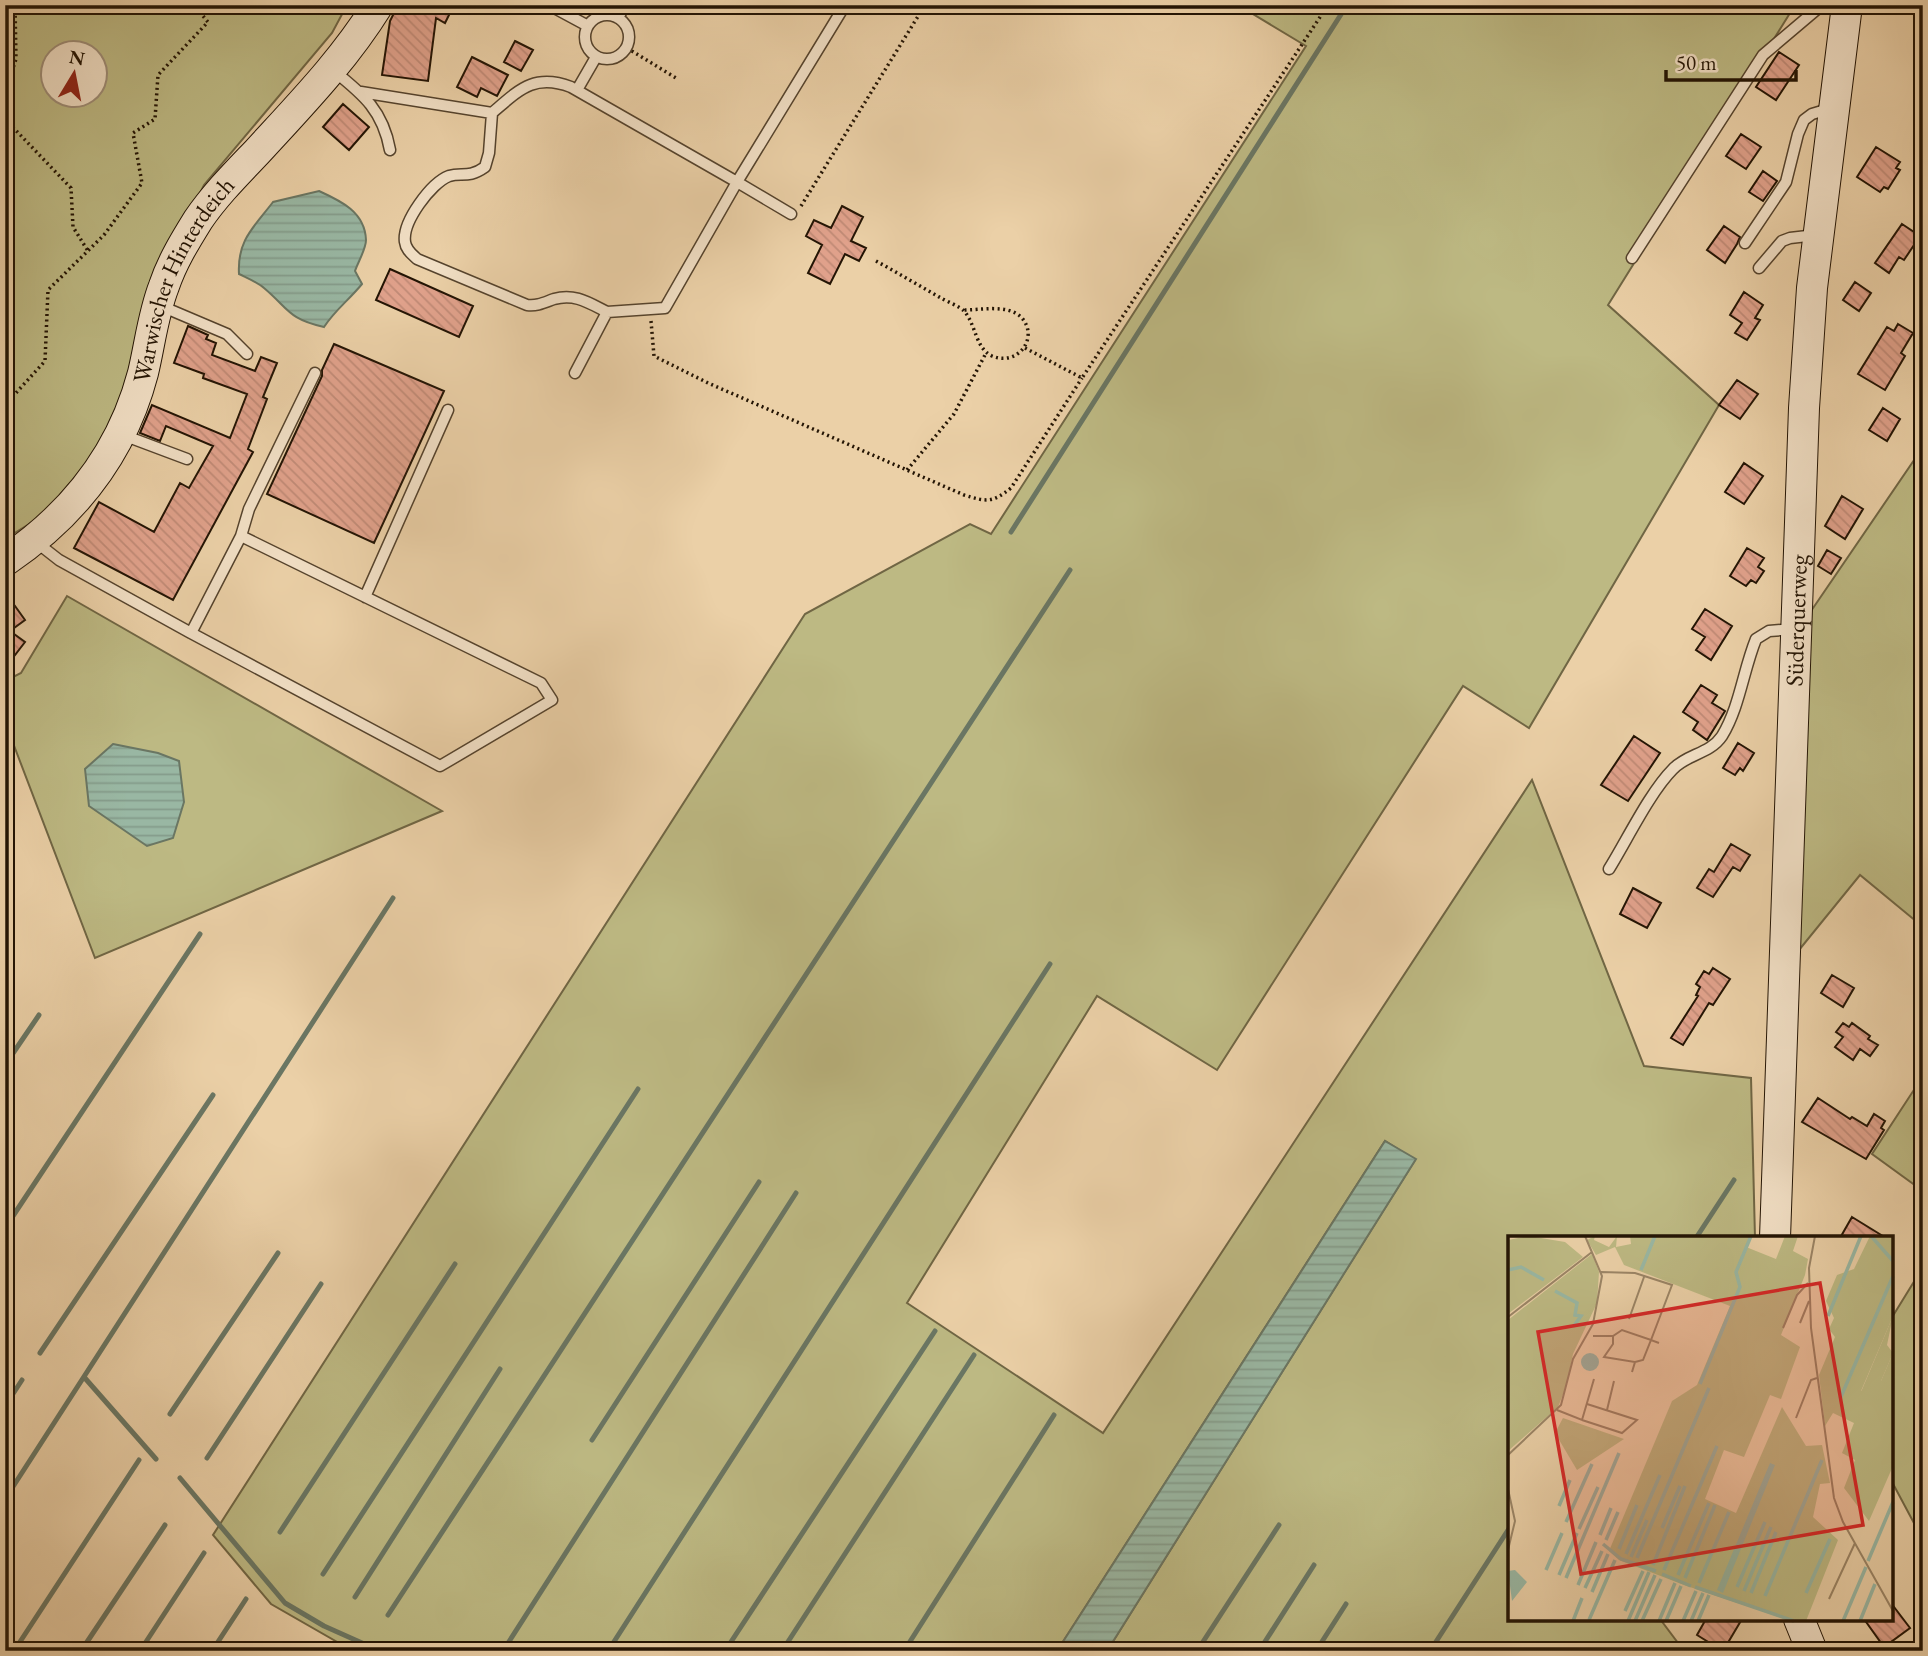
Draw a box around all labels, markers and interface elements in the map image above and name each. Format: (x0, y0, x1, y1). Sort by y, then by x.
north arrow (38, 38, 108, 108)
scale bar (1666, 38, 1795, 82)
text: N (67, 44, 87, 72)
text: 50 m (1676, 49, 1717, 76)
street label: Warwischer Hinterdeich (125, 170, 241, 386)
street label: Süderquerweg (1778, 553, 1814, 687)
inset map (1508, 1236, 1893, 1621)

